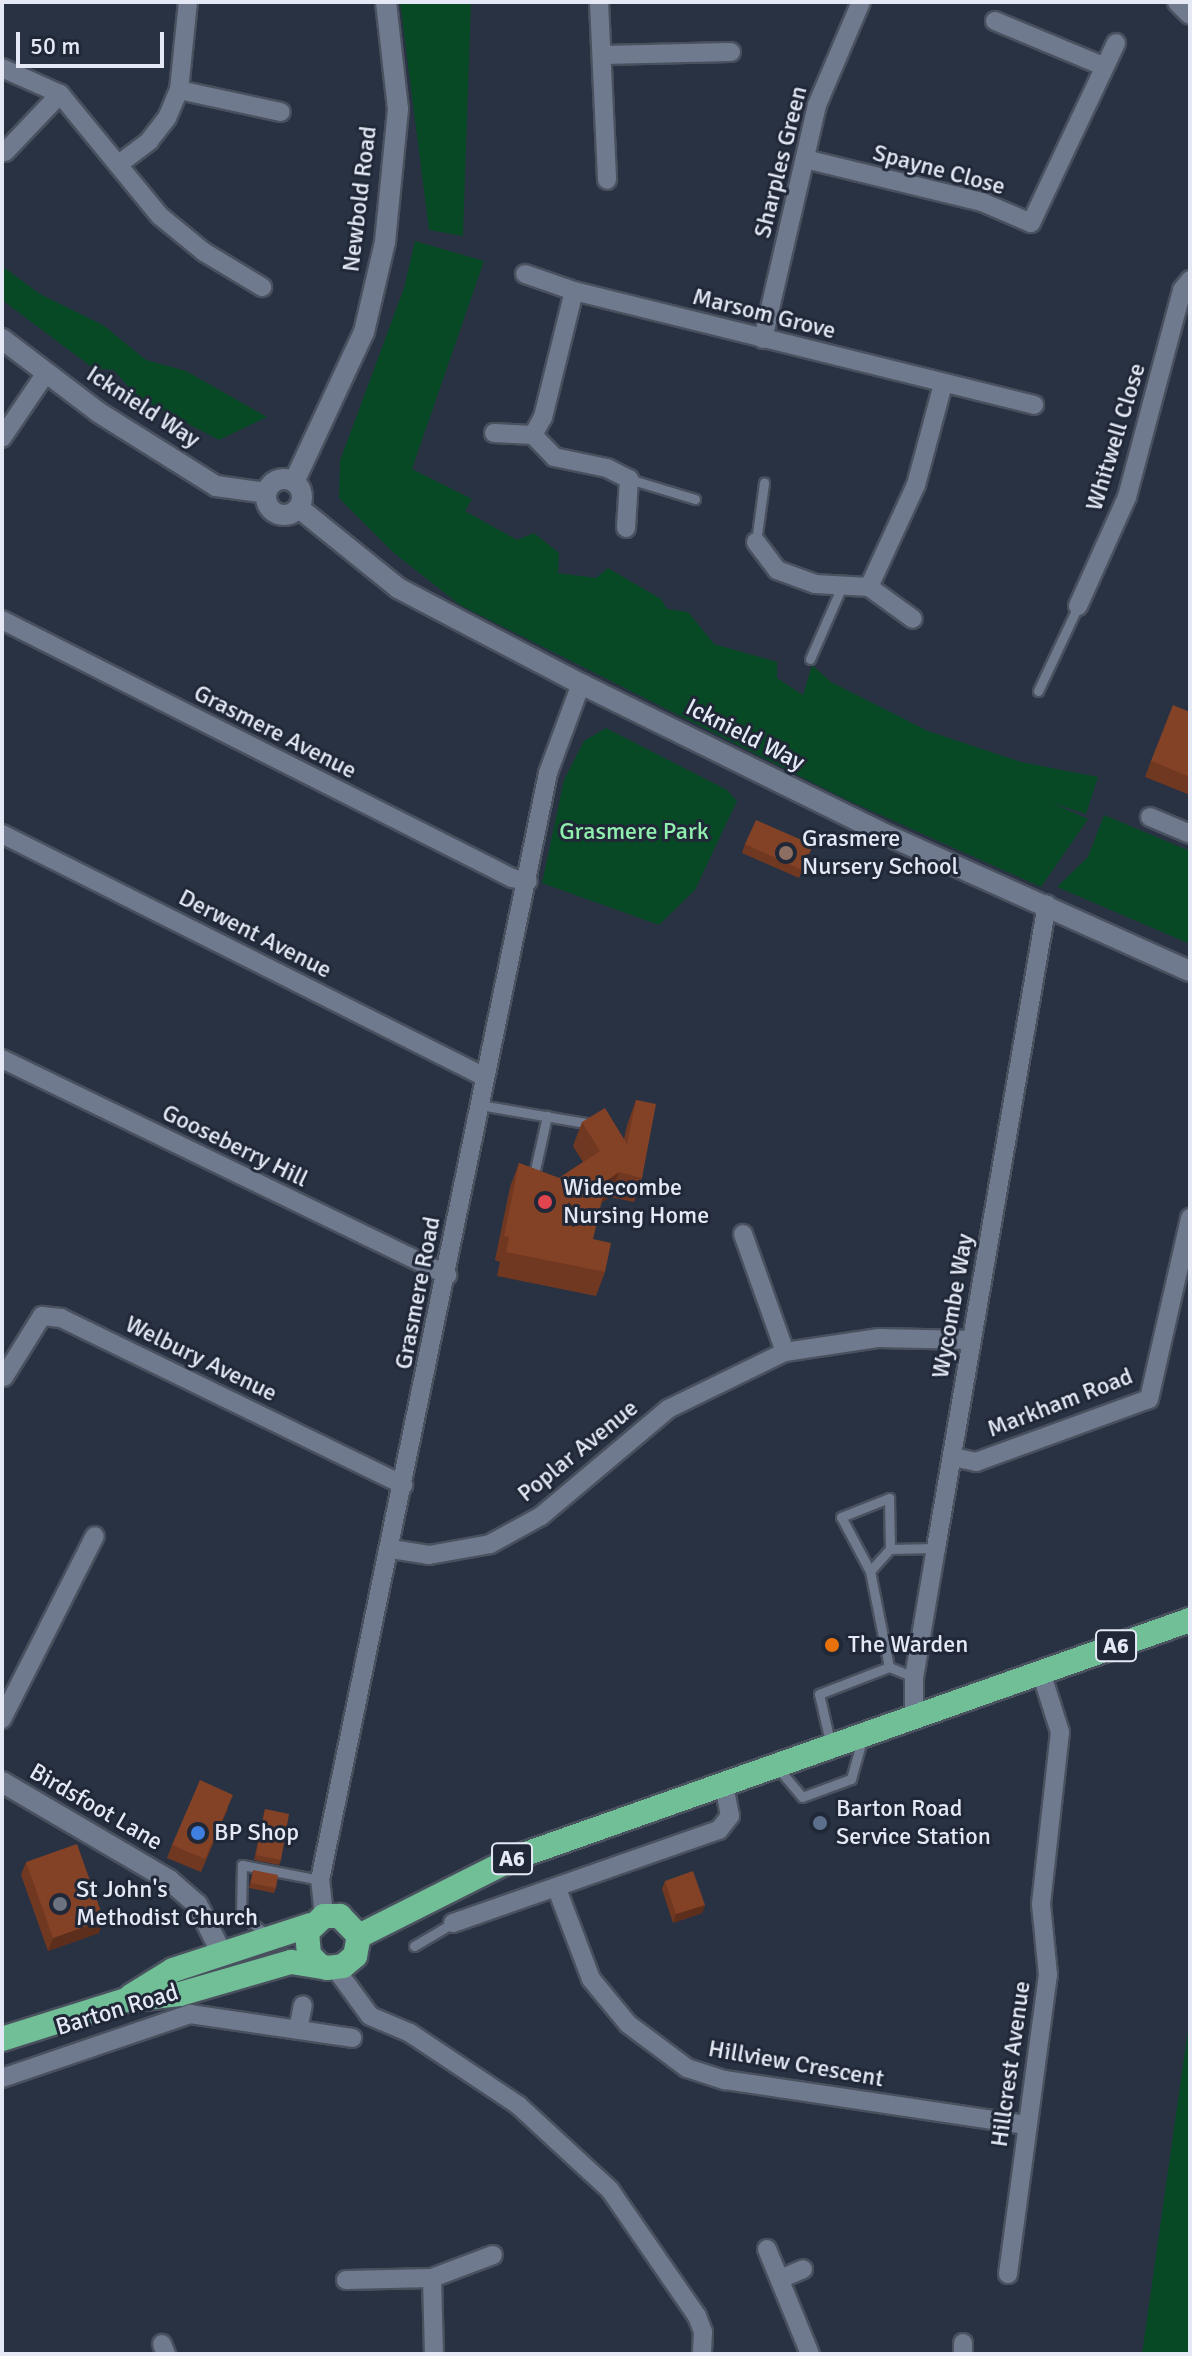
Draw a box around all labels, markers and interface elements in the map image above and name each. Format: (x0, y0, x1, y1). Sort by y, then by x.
scale bar (20, 16, 168, 66)
text: 50 m (30, 31, 80, 61)
street label: Sharples Green (748, 83, 814, 241)
street label: Newbold Road (337, 124, 383, 274)
street label: Spayne Close (870, 139, 1008, 201)
street label: Marsom Grove (689, 282, 839, 346)
street label: Icknield Way (81, 360, 205, 454)
street label: Whitwell Close (1080, 360, 1152, 514)
street label: Grasmere Avenue (189, 679, 361, 785)
street label: Icknield Way (681, 693, 809, 777)
park label: Grasmere Park (559, 818, 709, 846)
place label: Grasmere Nursery School (802, 825, 958, 881)
marker: Grasmere Nursery School (777, 844, 795, 862)
street label: Derwent Avenue (174, 883, 336, 985)
street label: Gooseberry Hill (157, 1098, 313, 1194)
place label: Widecombe Nursing Home (563, 1174, 709, 1230)
marker: Widecombe Nursing Home (534, 1191, 556, 1213)
street label: Grasmere Road (389, 1214, 447, 1372)
street label: Wycombe Way (926, 1231, 980, 1381)
street label: Welbury Avenue (120, 1310, 282, 1408)
street label: Markham Road (983, 1362, 1137, 1444)
street label: Poplar Avenue (512, 1394, 644, 1508)
road number: A6 (1094, 1628, 1138, 1664)
place label: The Warden (848, 1631, 968, 1659)
marker: The Warden (823, 1636, 841, 1654)
street label: Birdsfoot Lane (24, 1757, 168, 1857)
place label: Barton Road Service Station (836, 1795, 991, 1851)
marker: Barton Road Service Station (811, 1814, 829, 1832)
place label: BP Shop (214, 1819, 299, 1847)
marker: BP Shop (189, 1824, 207, 1842)
road number: A6 (490, 1841, 534, 1877)
place label: St John's Methodist Church (76, 1876, 258, 1932)
marker: St John's Methodist Church (51, 1895, 69, 1913)
street label: Barton Road (52, 1978, 182, 2042)
street label: Hillcrest Avenue (985, 1979, 1037, 2149)
street label: Hillview Crescent (706, 2034, 886, 2094)

